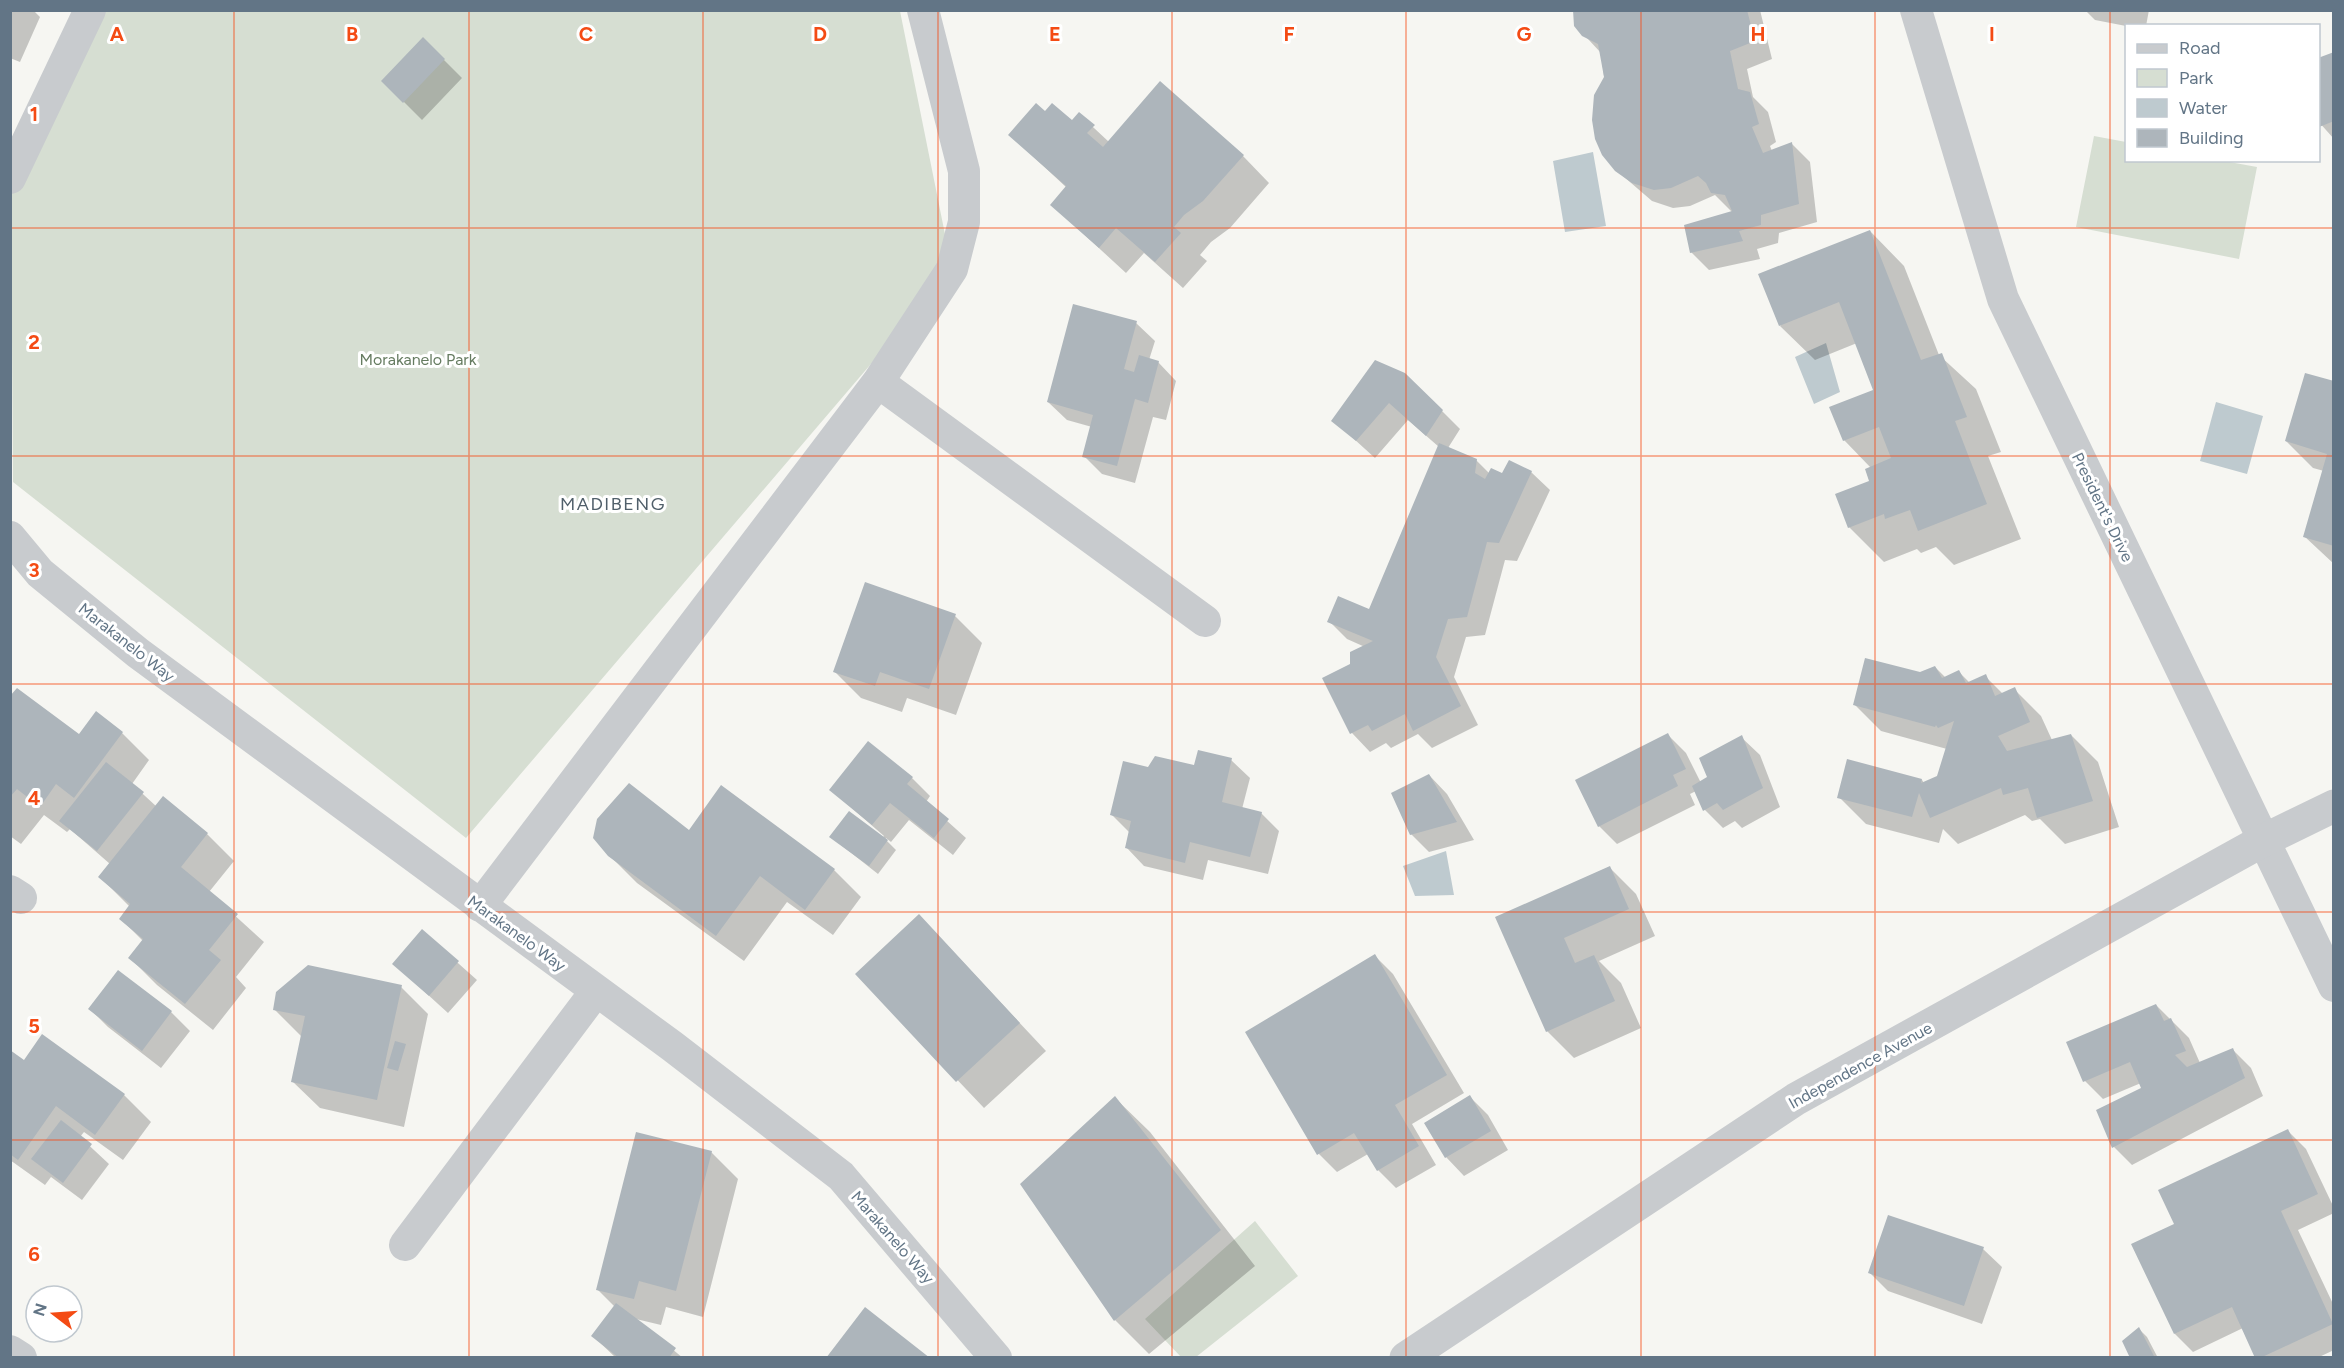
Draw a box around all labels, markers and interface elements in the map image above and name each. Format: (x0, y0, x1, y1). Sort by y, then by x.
text: A (110, 22, 125, 46)
text: B (346, 22, 358, 46)
text: C (579, 22, 593, 46)
text: D (813, 22, 827, 46)
text: E (1049, 22, 1061, 46)
text: F (1283, 22, 1295, 46)
text: G (1517, 22, 1532, 46)
text: H (1751, 22, 1766, 46)
text: I (1989, 22, 1995, 46)
legend (2125, 24, 2320, 162)
text: Road (2179, 37, 2220, 59)
text: Park (2179, 67, 2214, 89)
text: Water (2179, 97, 2227, 119)
text: 1 (30, 102, 38, 126)
text: Building (2179, 127, 2244, 149)
text: 2 (28, 330, 40, 354)
park label: Morakanelo Park (360, 350, 477, 369)
street label: President's Drive (2068, 449, 2137, 565)
district label: MADIBENG (560, 493, 666, 515)
text: 3 (28, 558, 40, 582)
street label: Marakanelo Way (75, 599, 179, 686)
text: 4 (28, 786, 41, 810)
street label: Marakanelo Way (464, 891, 570, 976)
text: 5 (28, 1014, 40, 1038)
street label: Independence Avenue (1785, 1018, 1935, 1113)
street label: Marakanelo Way (847, 1187, 938, 1288)
text: 6 (28, 1242, 40, 1266)
north arrow (24, 1284, 84, 1344)
text: N (29, 1301, 51, 1318)

